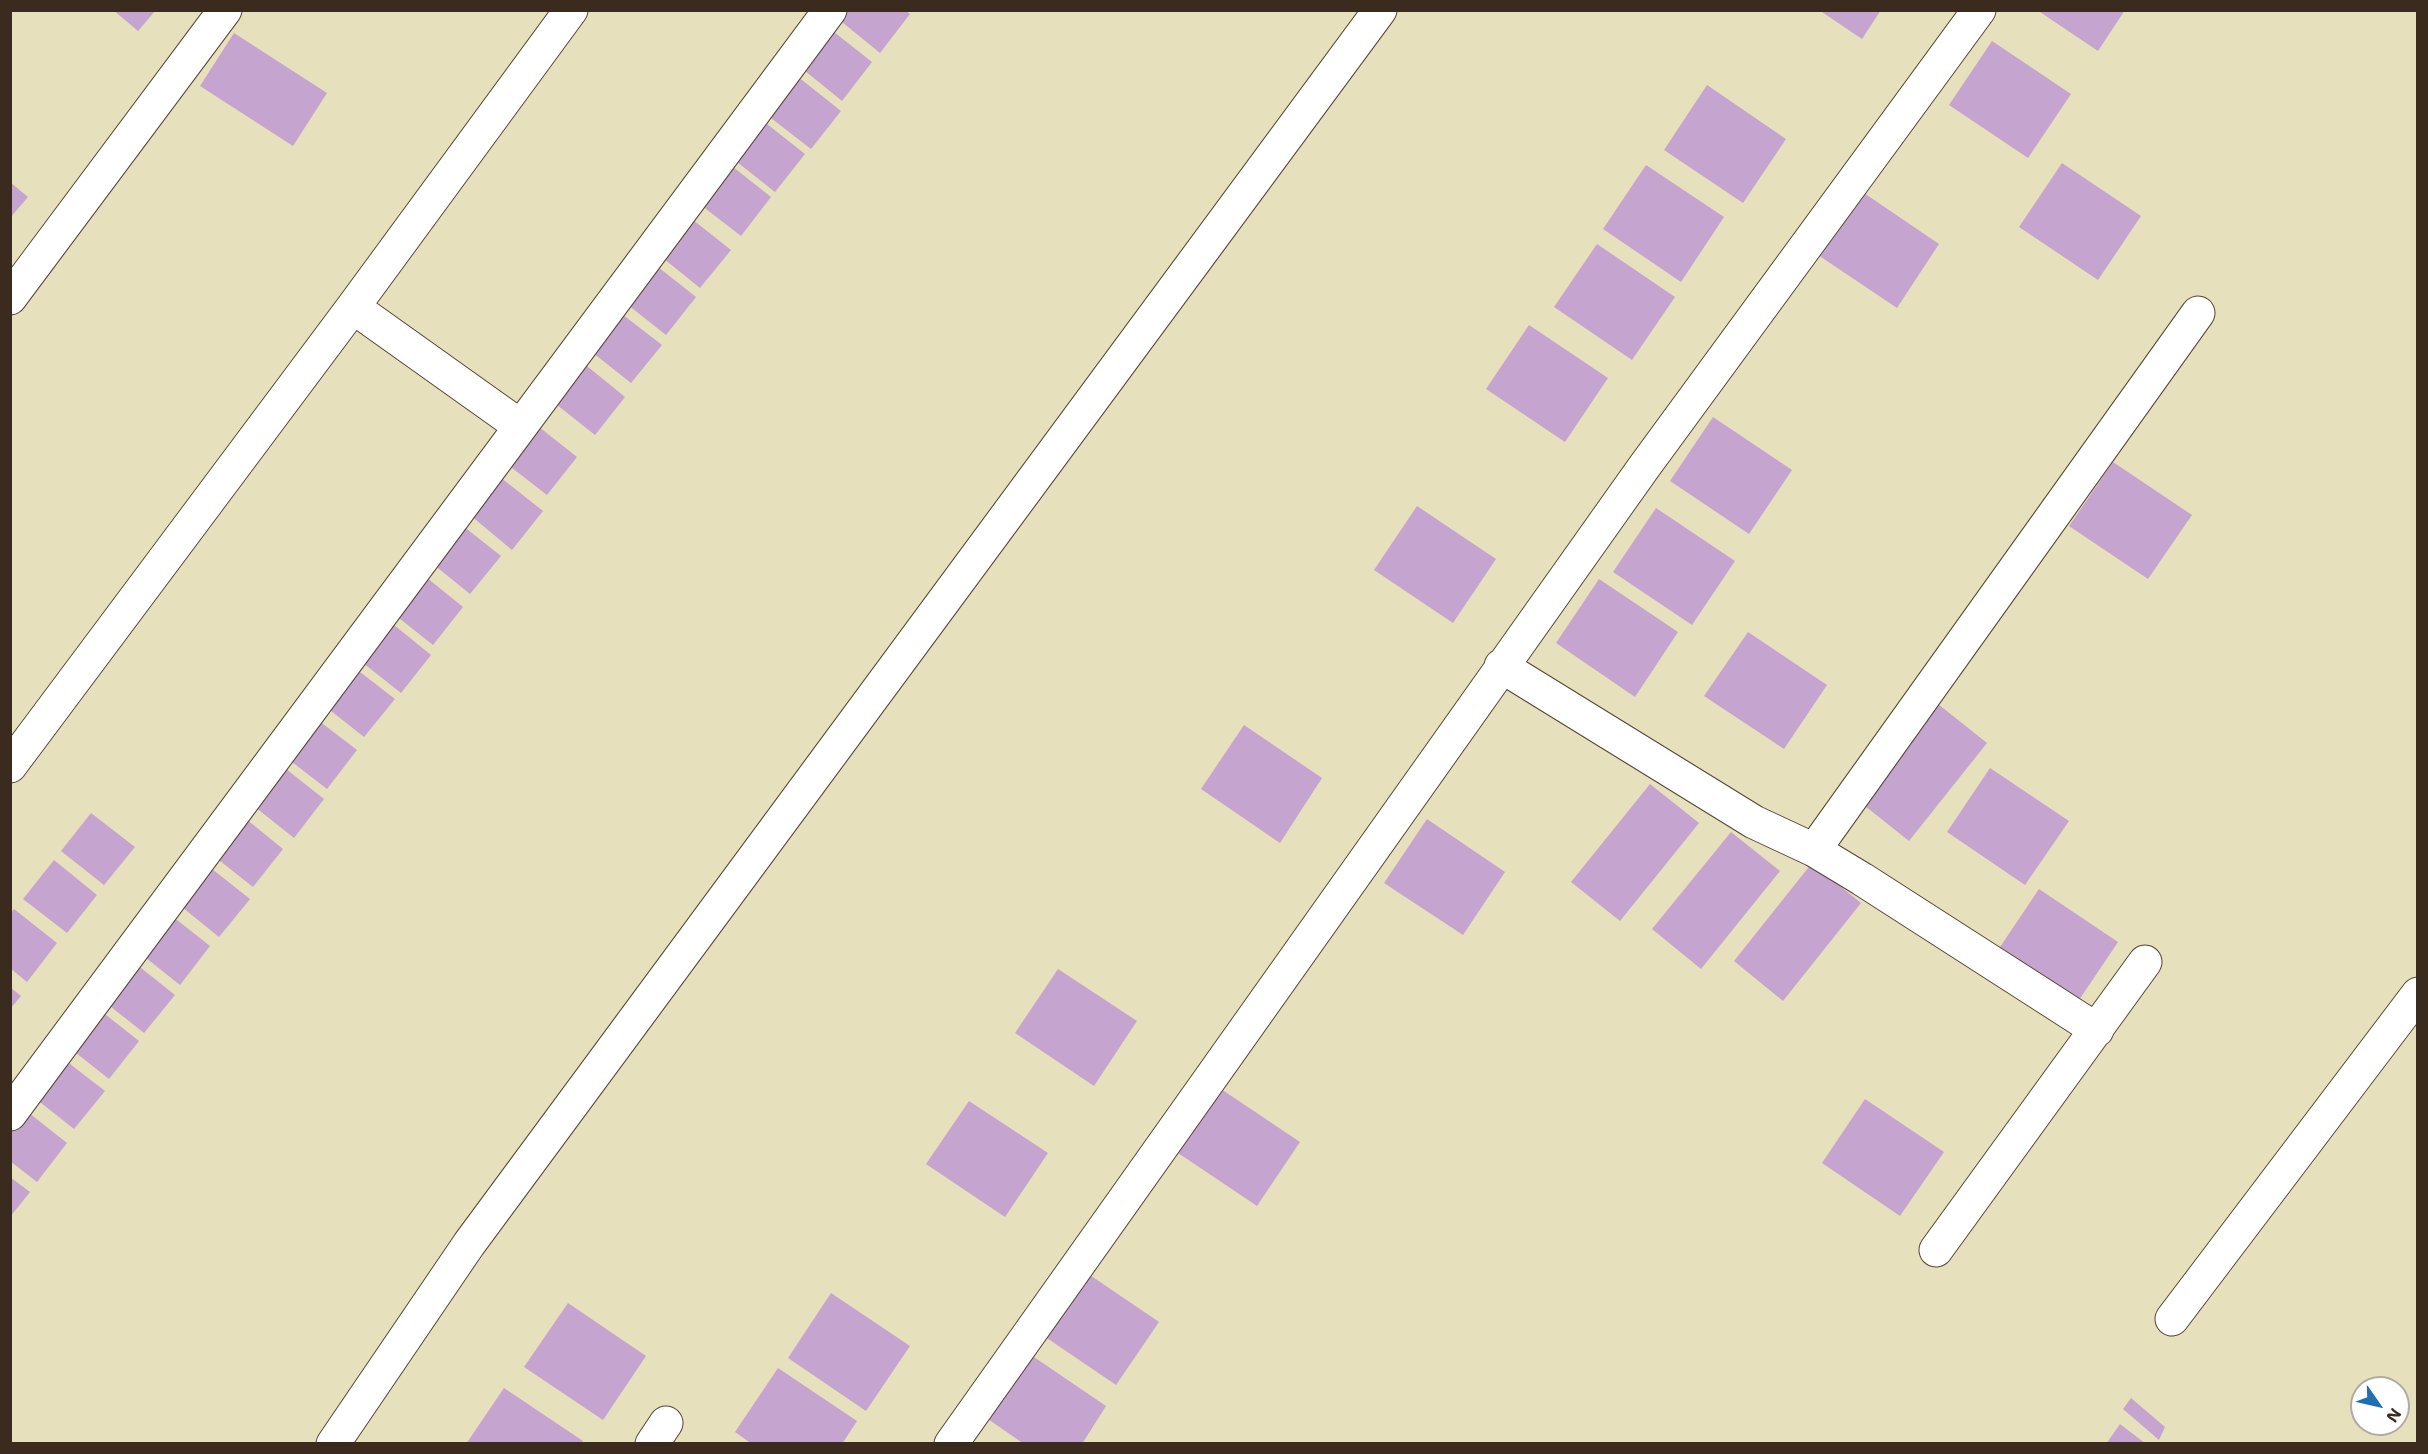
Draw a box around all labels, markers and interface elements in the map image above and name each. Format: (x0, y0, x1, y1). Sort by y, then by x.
north arrow (2350, 1376, 2410, 1436)
text: N (2381, 1404, 2406, 1426)

